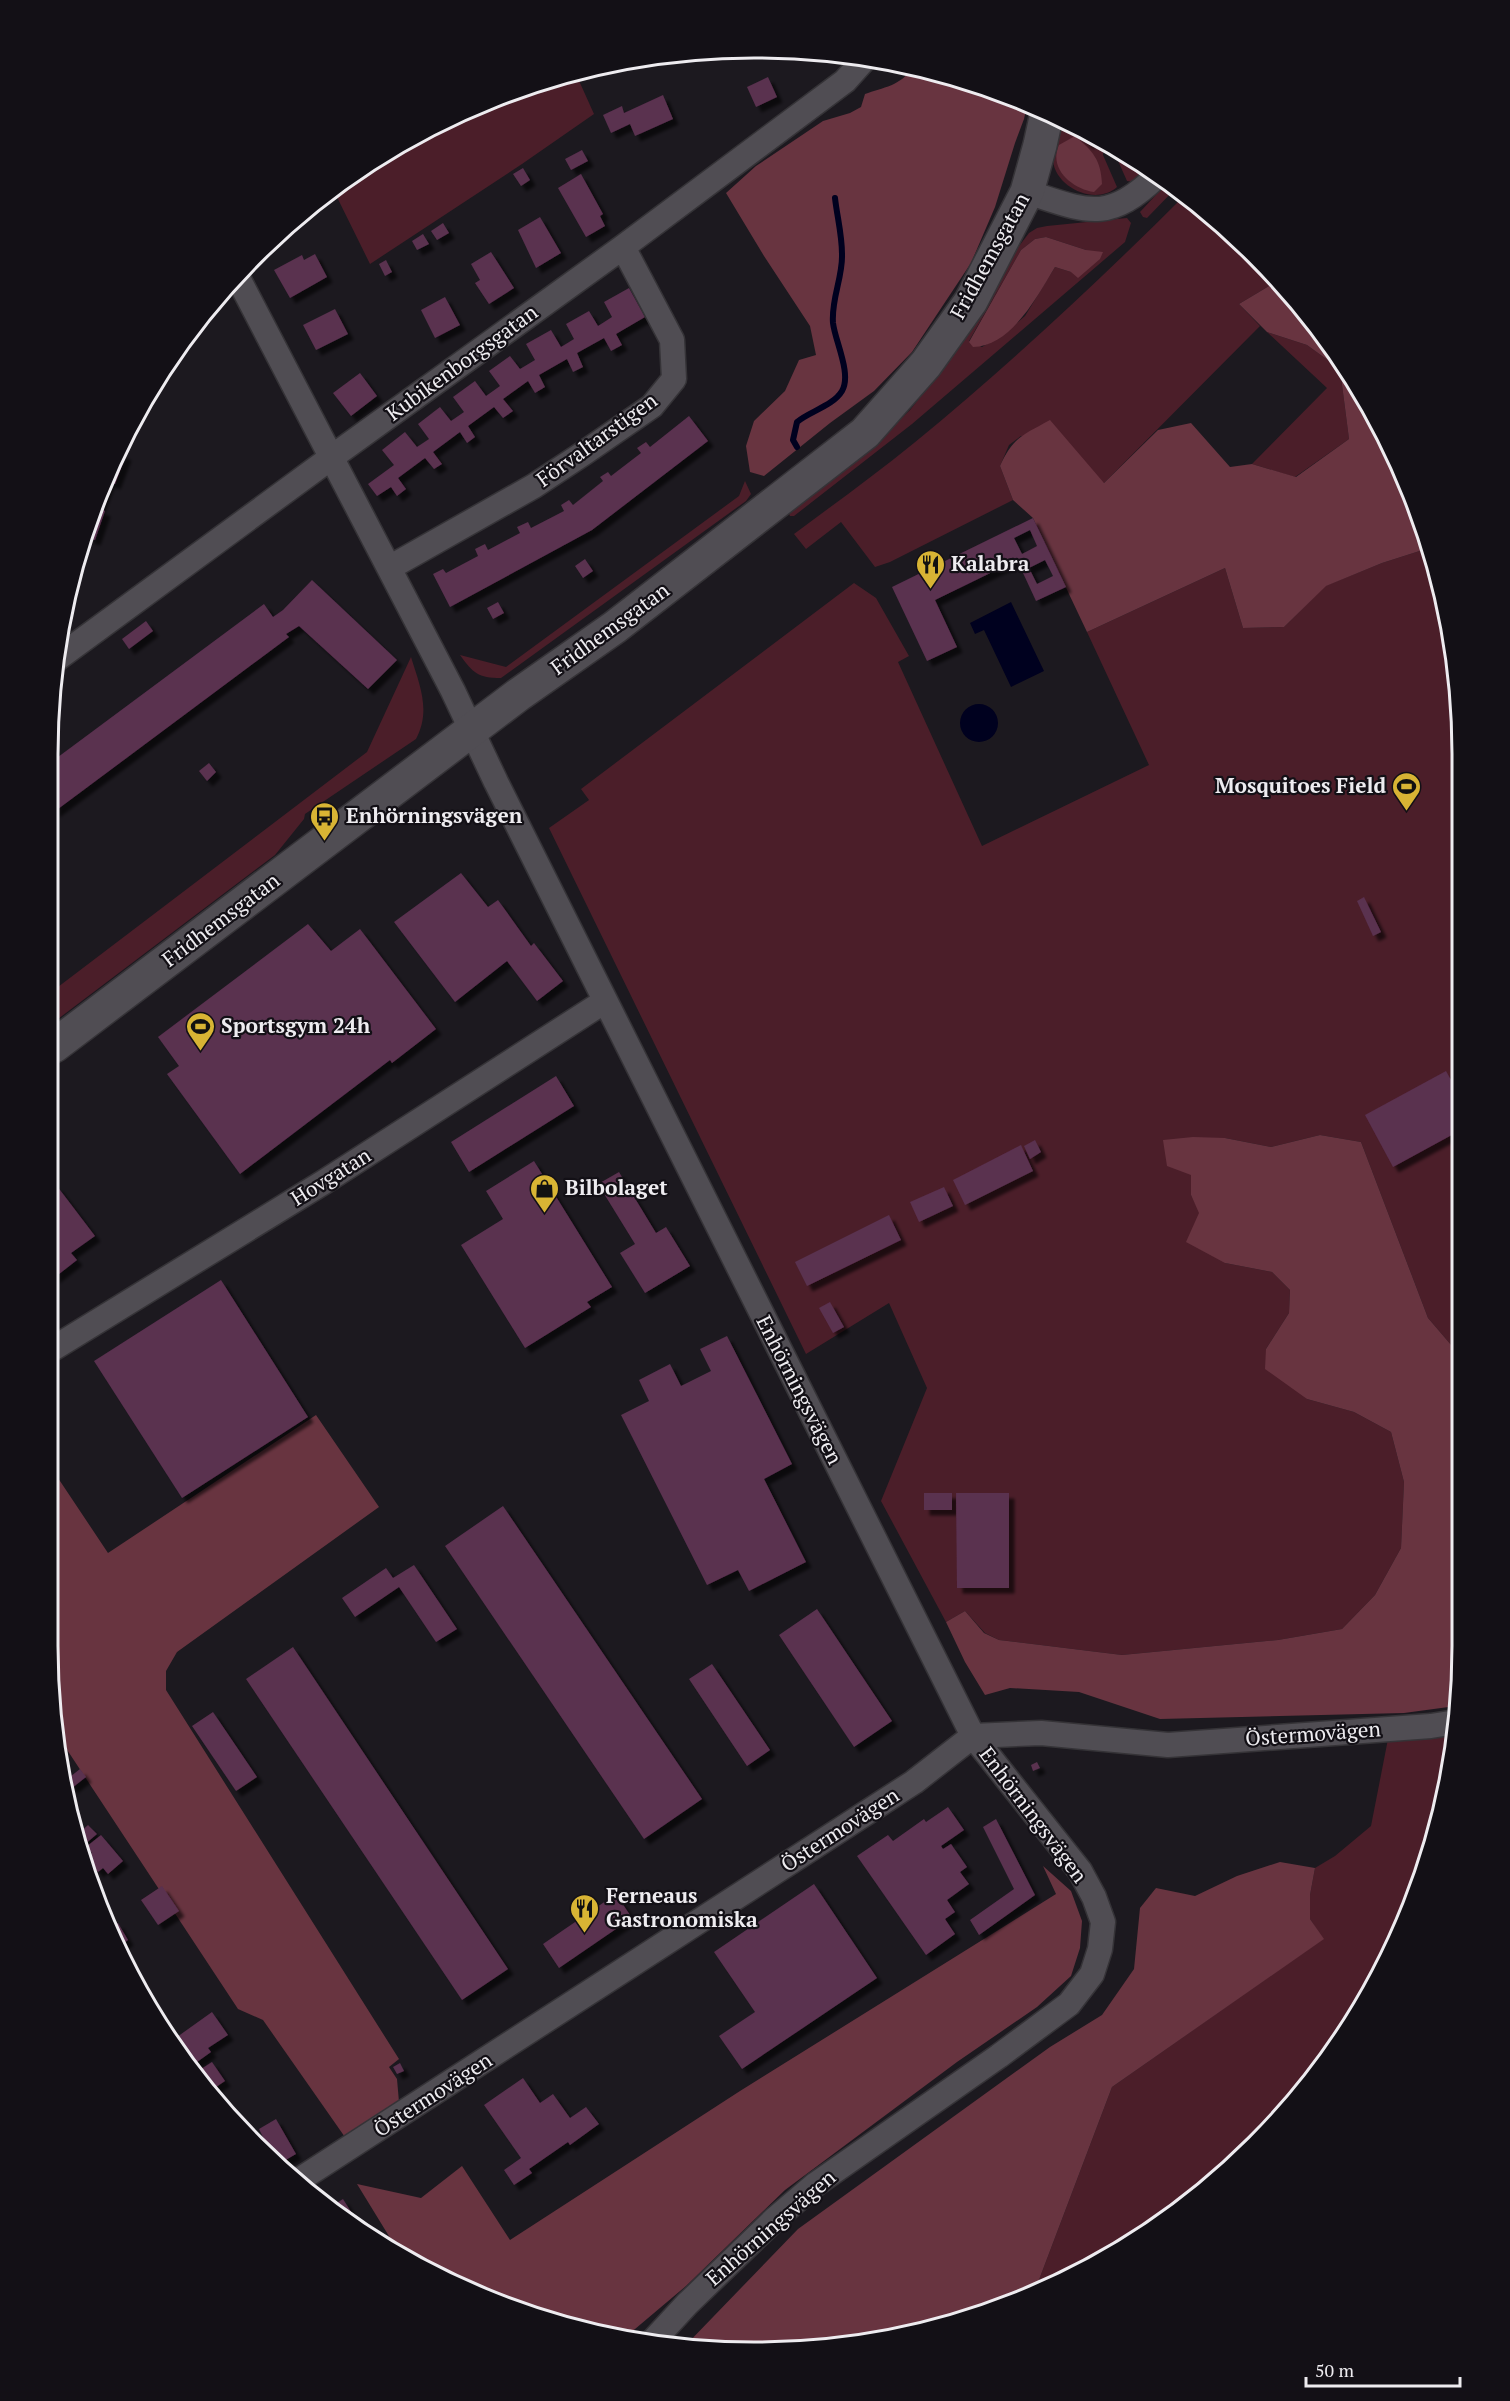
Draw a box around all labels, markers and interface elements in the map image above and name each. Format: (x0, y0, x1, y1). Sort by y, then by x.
street label: Fridhemsgatan (943, 187, 1036, 324)
street label: Kubikenborgsgatan (380, 297, 543, 427)
street label: Förvaltarstigen (530, 386, 663, 492)
restaurant icon: Kalabra (914, 548, 946, 590)
place label: Kalabra (951, 549, 1030, 577)
street label: Fridhemsgatan (545, 575, 675, 681)
sports icon: Mosquitoes Field (1391, 770, 1423, 812)
place label: Mosquitoes Field (1215, 771, 1386, 799)
bus stop icon: Enhörningsvägen (309, 800, 341, 842)
place label: Enhörningsvägen (346, 801, 523, 829)
street label: Fridhemsgatan (156, 866, 285, 973)
sports icon: Sportsgym 24h (184, 1010, 216, 1052)
place label: Sportsgym 24h (221, 1011, 371, 1039)
street label: Hovgatan (285, 1140, 376, 1212)
shop icon: Bilbolaget (528, 1172, 560, 1214)
place label: Bilbolaget (565, 1173, 668, 1201)
street label: Enhörningsvägen (750, 1310, 850, 1469)
street label: Östermovägen (1244, 1714, 1382, 1752)
street label: Enhörningsvägen (973, 1741, 1094, 1889)
street label: Östermovägen (775, 1780, 904, 1878)
place label: Ferneaus Gastronomiska (606, 1881, 758, 1933)
restaurant icon: Ferneaus Gastronomiska (569, 1892, 601, 1934)
street label: Östermovägen (368, 2045, 497, 2143)
street label: Enhörningsvägen (699, 2163, 842, 2291)
scale bar (1306, 2350, 1460, 2388)
text: 50 m (1315, 2358, 1355, 2382)

